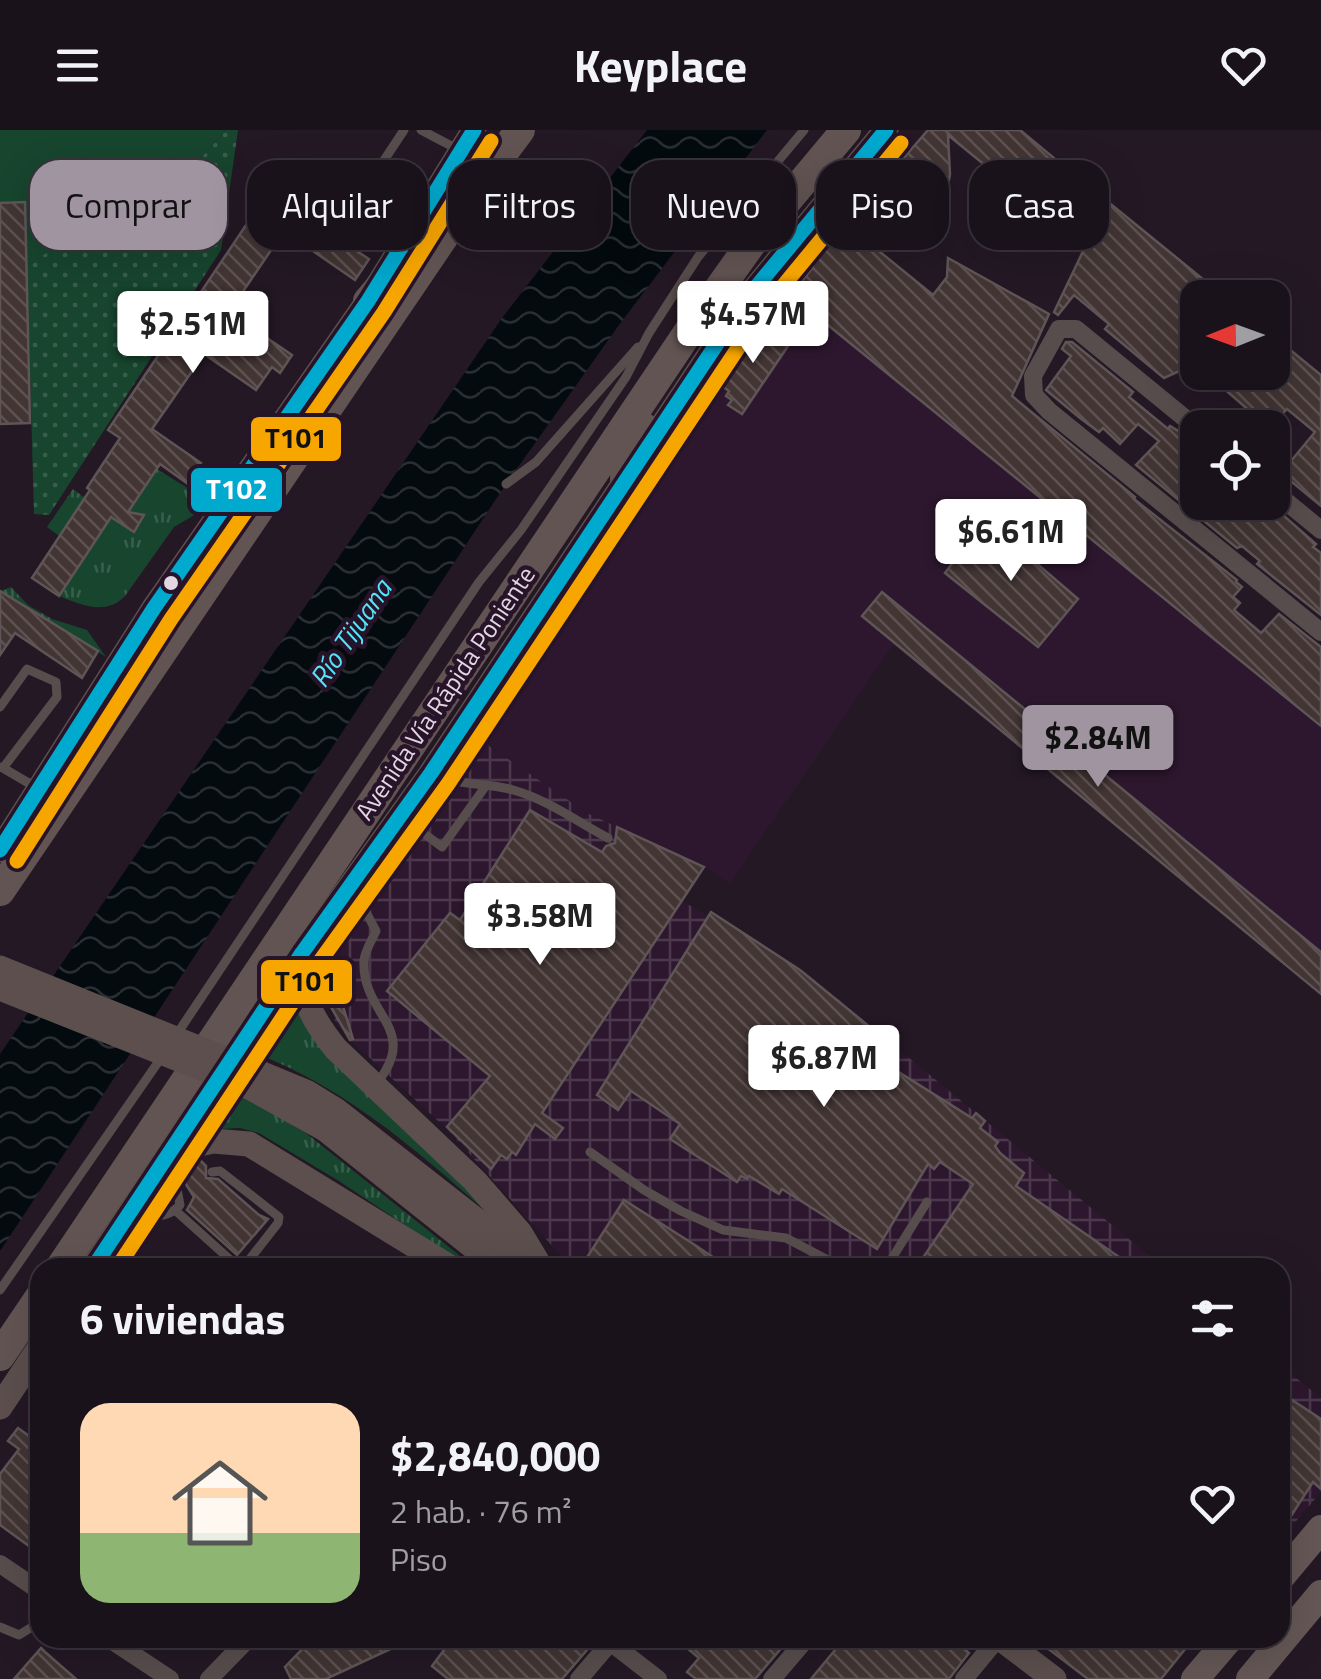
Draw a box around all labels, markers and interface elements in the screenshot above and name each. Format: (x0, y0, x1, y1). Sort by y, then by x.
text: Keyplace (574, 31, 747, 99)
icon: menu (50, 38, 105, 93)
icon: heart (1216, 38, 1271, 93)
chip: Comprar (30, 160, 227, 250)
chip: Alquilar (247, 160, 428, 250)
chip: Filtros (448, 160, 611, 250)
chip: Nuevo (631, 160, 796, 250)
chip: Piso (816, 160, 949, 250)
chip: Casa (969, 160, 1109, 250)
north arrow (1180, 280, 1290, 390)
map controls (1180, 280, 1290, 520)
pin: $4.57M (672, 281, 834, 366)
text: $4.57M (699, 289, 807, 337)
pin: $2.51M (112, 291, 274, 376)
text: $2.51M (139, 299, 247, 347)
button: locate (1180, 410, 1290, 520)
line badge: T101 (249, 415, 343, 463)
text: T101 (265, 416, 327, 459)
line badge: T102 (189, 466, 284, 514)
text: T102 (206, 467, 268, 510)
pin: $6.61M (930, 499, 1092, 584)
text: $6.61M (957, 507, 1065, 555)
street label: Avenida Vía Rápida Poniente (346, 558, 544, 828)
water label: Río Tijuana (298, 569, 403, 696)
unlabelled marker (161, 573, 181, 593)
pin: $2.84M (1017, 705, 1179, 790)
text: $2.84M (1044, 713, 1152, 761)
pin: $3.58M (459, 883, 621, 968)
text: $3.58M (486, 891, 594, 939)
line badge: T101 (259, 958, 354, 1006)
text: T101 (275, 959, 337, 1002)
pin: $6.87M (743, 1025, 905, 1110)
text: $6.87M (770, 1033, 878, 1081)
text: 6 viviendas (80, 1286, 285, 1350)
icon: filters (1185, 1291, 1240, 1346)
text: $2,840,000 (390, 1423, 600, 1487)
icon: home (160, 1443, 280, 1563)
icon: heart (1185, 1476, 1240, 1531)
text: 2 hab. · 76 m² (390, 1487, 572, 1535)
text: Piso (390, 1535, 448, 1583)

